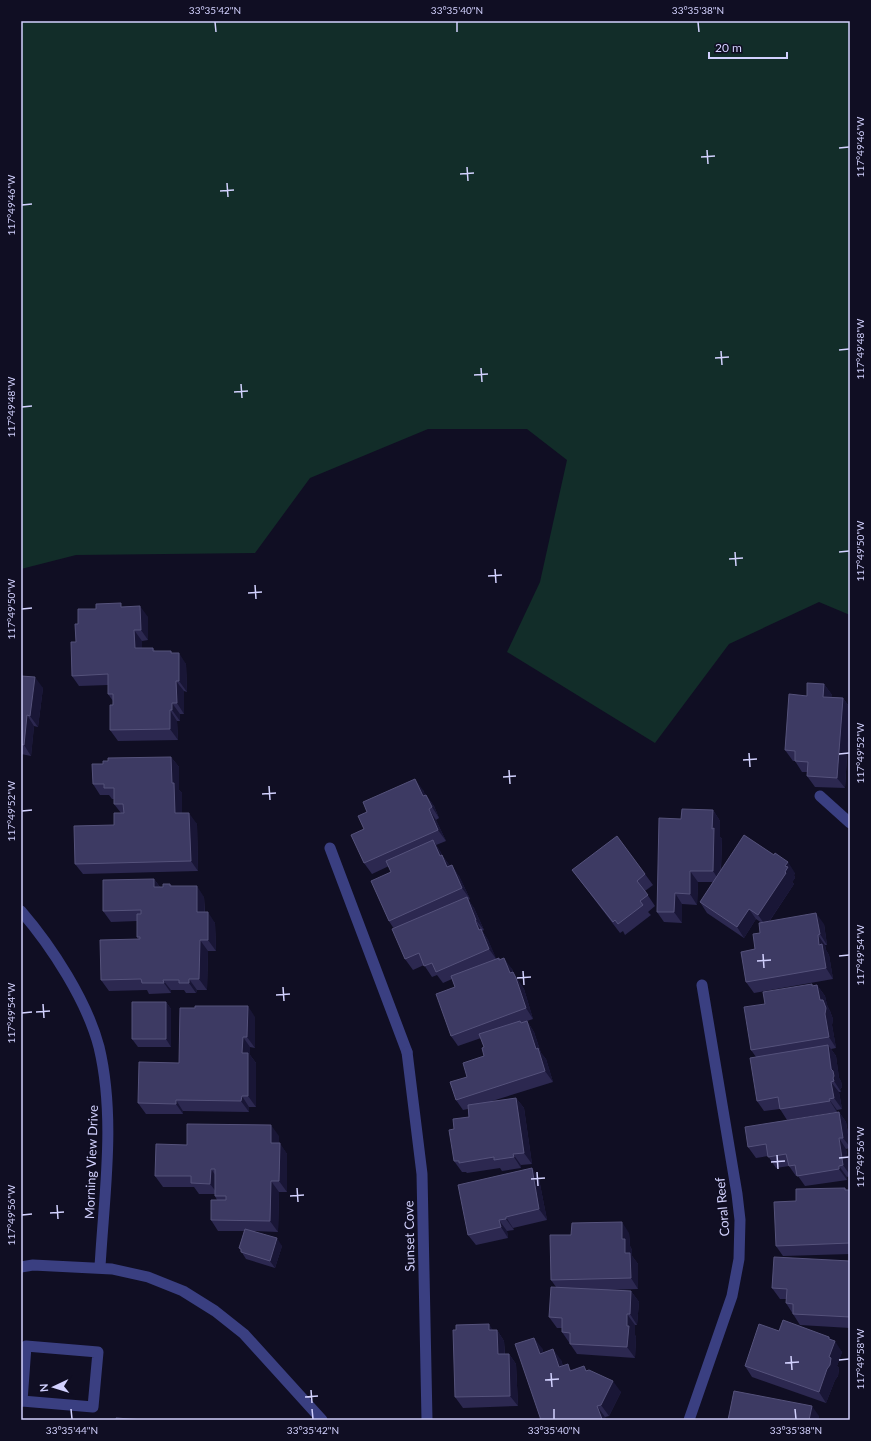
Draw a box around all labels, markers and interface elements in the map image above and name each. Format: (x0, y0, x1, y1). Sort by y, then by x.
text: 33°35'42"N (189, 4, 241, 16)
text: 33°35'40"N (431, 4, 483, 16)
text: 33°35'38"N (672, 4, 724, 16)
scale bar (709, 34, 787, 60)
text: 20 m (715, 40, 742, 55)
text: 117°49'46"W (854, 116, 866, 177)
text: 117°49'46"W (5, 174, 17, 235)
text: 117°49'48"W (854, 318, 866, 379)
text: 117°49'48"W (5, 376, 17, 437)
text: 117°49'50"W (854, 520, 866, 581)
text: 117°49'50"W (5, 578, 17, 639)
text: 117°49'52"W (854, 722, 866, 783)
text: 117°49'52"W (5, 780, 17, 841)
text: 117°49'54"W (854, 924, 866, 985)
text: 117°49'54"W (5, 982, 17, 1043)
street label: Morning View Drive (81, 1105, 101, 1219)
text: 117°49'56"W (854, 1126, 866, 1187)
street label: Coral Reef (711, 1176, 733, 1237)
text: 117°49'56"W (5, 1184, 17, 1245)
street label: Sunset Cove (400, 1200, 418, 1272)
text: 117°49'58"W (854, 1328, 866, 1389)
north arrow (34, 1367, 74, 1407)
text: N (37, 1383, 50, 1392)
text: 33°35'44"N (46, 1424, 98, 1436)
text: 33°35'42"N (287, 1424, 339, 1436)
text: 33°35'40"N (528, 1424, 580, 1436)
text: 33°35'38"N (770, 1424, 822, 1436)

